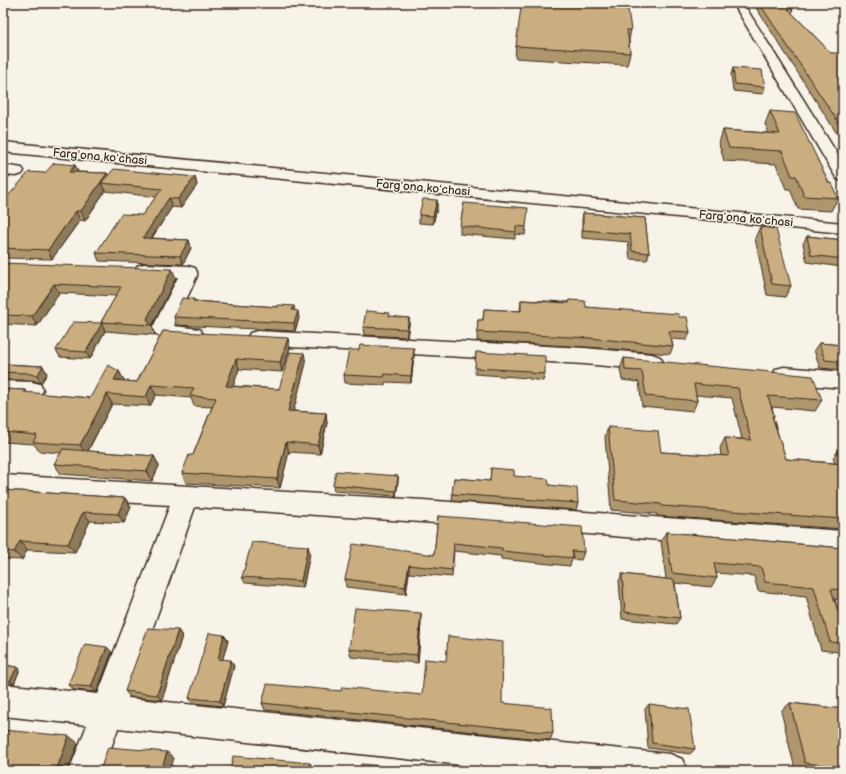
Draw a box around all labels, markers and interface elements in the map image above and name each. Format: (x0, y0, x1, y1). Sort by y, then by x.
street label: Fargʻona koʻchasi (52, 145, 148, 169)
street label: Fargʻona koʻchasi (375, 176, 471, 200)
street label: Fargʻona koʻchasi (698, 207, 794, 231)

